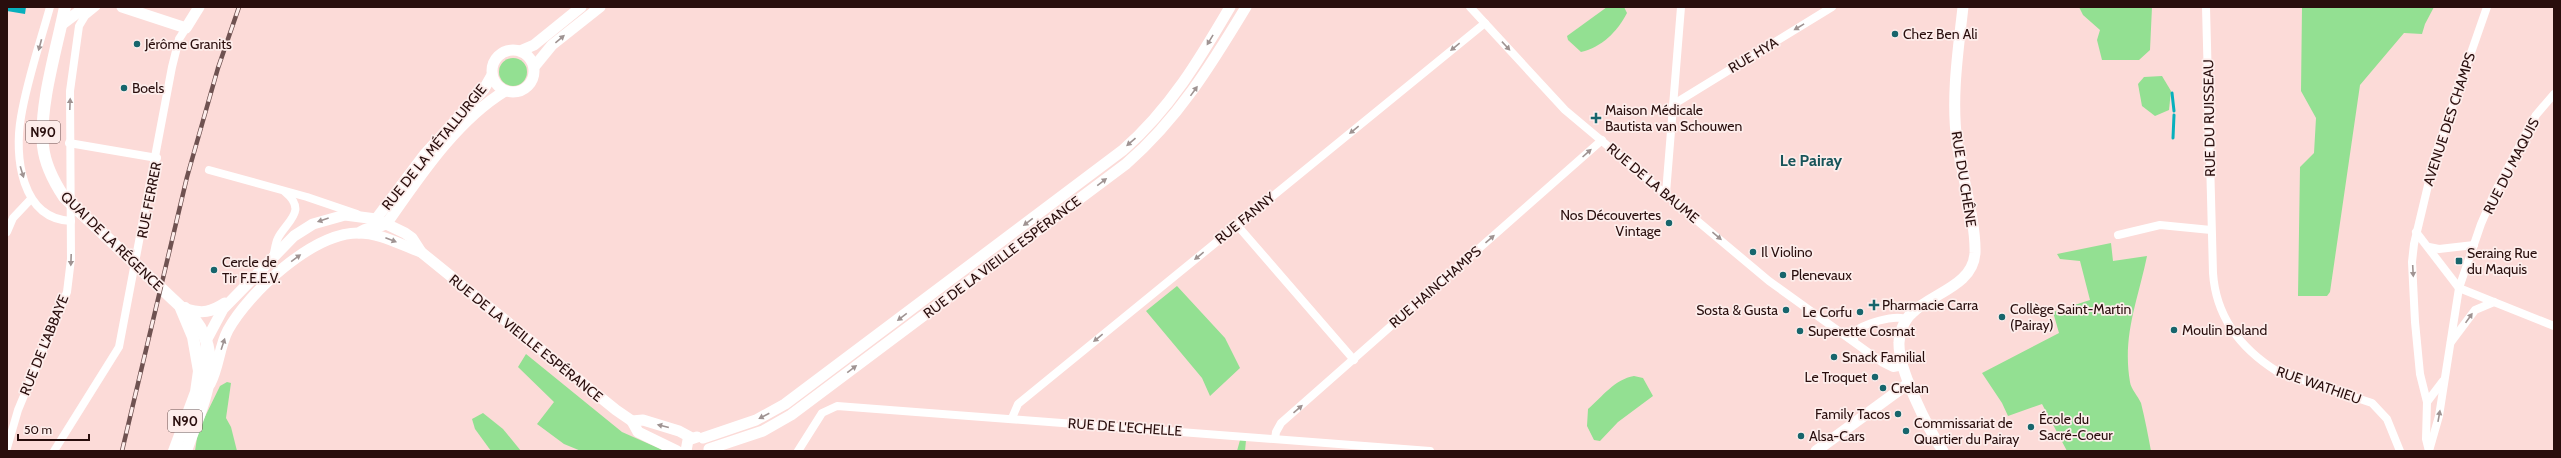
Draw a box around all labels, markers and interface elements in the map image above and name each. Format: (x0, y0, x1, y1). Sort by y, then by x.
one-way arrow (1793, 24, 1805, 31)
place label: Chez Ben Ali (1903, 25, 1977, 43)
marker: Chez Ben Ali (1890, 29, 1900, 39)
street label: RUE HYA (1725, 33, 1782, 77)
one-way arrow (555, 34, 565, 43)
one-way arrow (1207, 34, 1214, 46)
place label: Jérôme Granits (144, 35, 232, 53)
one-way arrow (37, 39, 43, 51)
marker: Jérôme Granits (132, 39, 142, 49)
one-way arrow (1502, 41, 1511, 51)
one-way arrow (1449, 43, 1460, 52)
street label: AVENUE DES CHAMPS (2419, 50, 2479, 188)
street label: RUE DU RUISSEAU (2199, 59, 2219, 177)
place label: Boels (132, 79, 165, 97)
street label: RUE DE LA MÉTALLURGIE (378, 80, 490, 214)
marker: Boels (119, 83, 129, 93)
one-way arrow (1190, 86, 1198, 96)
one-way arrow (66, 98, 73, 110)
place label: Maison Médicale Bautista van Schouwen (1605, 101, 1742, 135)
marker: Maison Médicale Bautista van Schouwen (1590, 112, 1602, 124)
street label: RUE DU MAQUIS (2479, 115, 2543, 217)
road number: N90 (26, 121, 60, 143)
one-way arrow (1348, 125, 1359, 134)
street label: RUE DU CHÊNE (1948, 130, 1981, 228)
one-way arrow (1126, 138, 1136, 147)
street label: RUE DE LA BAUME (1603, 139, 1703, 227)
one-way arrow (1582, 149, 1592, 158)
district label: Le Pairay (1780, 151, 1843, 170)
street label: RUE FERRER (133, 160, 165, 240)
one-way arrow (19, 166, 25, 178)
one-way arrow (1096, 178, 1107, 186)
street label: QUAI DE LA RÉGENCE (57, 188, 167, 295)
street label: RUE FANNY (1211, 188, 1280, 248)
street label: RUE DE LA VIEILLE ESPÉRANCE (920, 192, 1085, 322)
place label: Nos Découvertes Vintage (1560, 206, 1661, 240)
one-way arrow (317, 217, 329, 223)
one-way arrow (1022, 217, 1033, 226)
marker: Nos Découvertes Vintage (1664, 218, 1674, 228)
one-way arrow (1711, 232, 1722, 241)
one-way arrow (1484, 235, 1495, 244)
one-way arrow (386, 237, 398, 243)
street label: RUE HAINCHAMPS (1385, 242, 1485, 332)
place label: Il Violino (1761, 243, 1813, 261)
place label: Seraing Rue du Maquis (2467, 244, 2537, 278)
marker: Il Violino (1748, 247, 1758, 257)
one-way arrow (1194, 252, 1204, 261)
place label: Cercle de Tir F.E.E.V. (222, 253, 281, 287)
one-way arrow (67, 254, 74, 266)
one-way arrow (291, 254, 302, 262)
marker: Seraing Rue du Maquis (2454, 256, 2464, 266)
marker: Cercle de Tir F.E.E.V. (209, 265, 219, 275)
one-way arrow (2409, 265, 2416, 277)
place label: Plenevaux (1791, 266, 1852, 284)
street label: RUE DE LA VIEILLE ESPÉRANCE (445, 270, 607, 406)
marker: Plenevaux (1778, 270, 1788, 280)
street label: RUE DE L'ABBAYE (16, 292, 72, 398)
place label: Pharmacie Carra (1882, 296, 1978, 314)
marker: Pharmacie Carra (1869, 300, 1879, 310)
place label: Collège Saint-Martin (Pairay) (2010, 300, 2131, 334)
place label: Sosta & Gusta (1696, 301, 1778, 319)
place label: Le Corfu (1802, 303, 1852, 321)
marker: Sosta & Gusta (1781, 305, 1791, 315)
marker: Le Corfu (1855, 307, 1865, 317)
one-way arrow (896, 312, 907, 321)
marker: Collège Saint-Martin (Pairay) (1997, 312, 2007, 322)
one-way arrow (2465, 313, 2473, 323)
place label: Moulin Boland (2182, 321, 2267, 339)
place label: Superette Cosmat (1808, 322, 1915, 340)
marker: Moulin Boland (2169, 325, 2179, 335)
marker: Superette Cosmat (1795, 326, 1805, 336)
one-way arrow (1093, 334, 1104, 343)
one-way arrow (220, 338, 226, 350)
place label: Snack Familial (1842, 348, 1926, 366)
marker: Snack Familial (1829, 352, 1839, 362)
street label: RUE WATHIEU (2274, 362, 2364, 408)
one-way arrow (847, 365, 858, 374)
place label: Le Troquet (1805, 368, 1867, 386)
marker: Le Troquet (1870, 372, 1880, 382)
place label: Crelan (1891, 379, 1929, 397)
marker: Crelan (1878, 383, 1888, 393)
one-way arrow (1293, 404, 1303, 413)
place label: Family Tacos (1815, 405, 1890, 423)
marker: Family Tacos (1893, 409, 1903, 419)
road number: N90 (168, 410, 202, 432)
place label: École du Sacré-Coeur (2039, 410, 2113, 444)
one-way arrow (2436, 410, 2442, 422)
one-way arrow (758, 413, 770, 419)
street label: RUE DE L'ECHELLE (1067, 414, 1183, 440)
place label: Commissariat de Quartier du Pairay (1914, 414, 2019, 448)
scale bar (18, 416, 89, 442)
text: 50 m (24, 422, 52, 437)
marker: École du Sacré-Coeur (2026, 422, 2036, 432)
one-way arrow (657, 423, 669, 429)
marker: Commissariat de Quartier du Pairay (1901, 426, 1911, 436)
place label: Alsa-Cars (1809, 427, 1865, 445)
marker: Alsa-Cars (1796, 431, 1806, 441)

